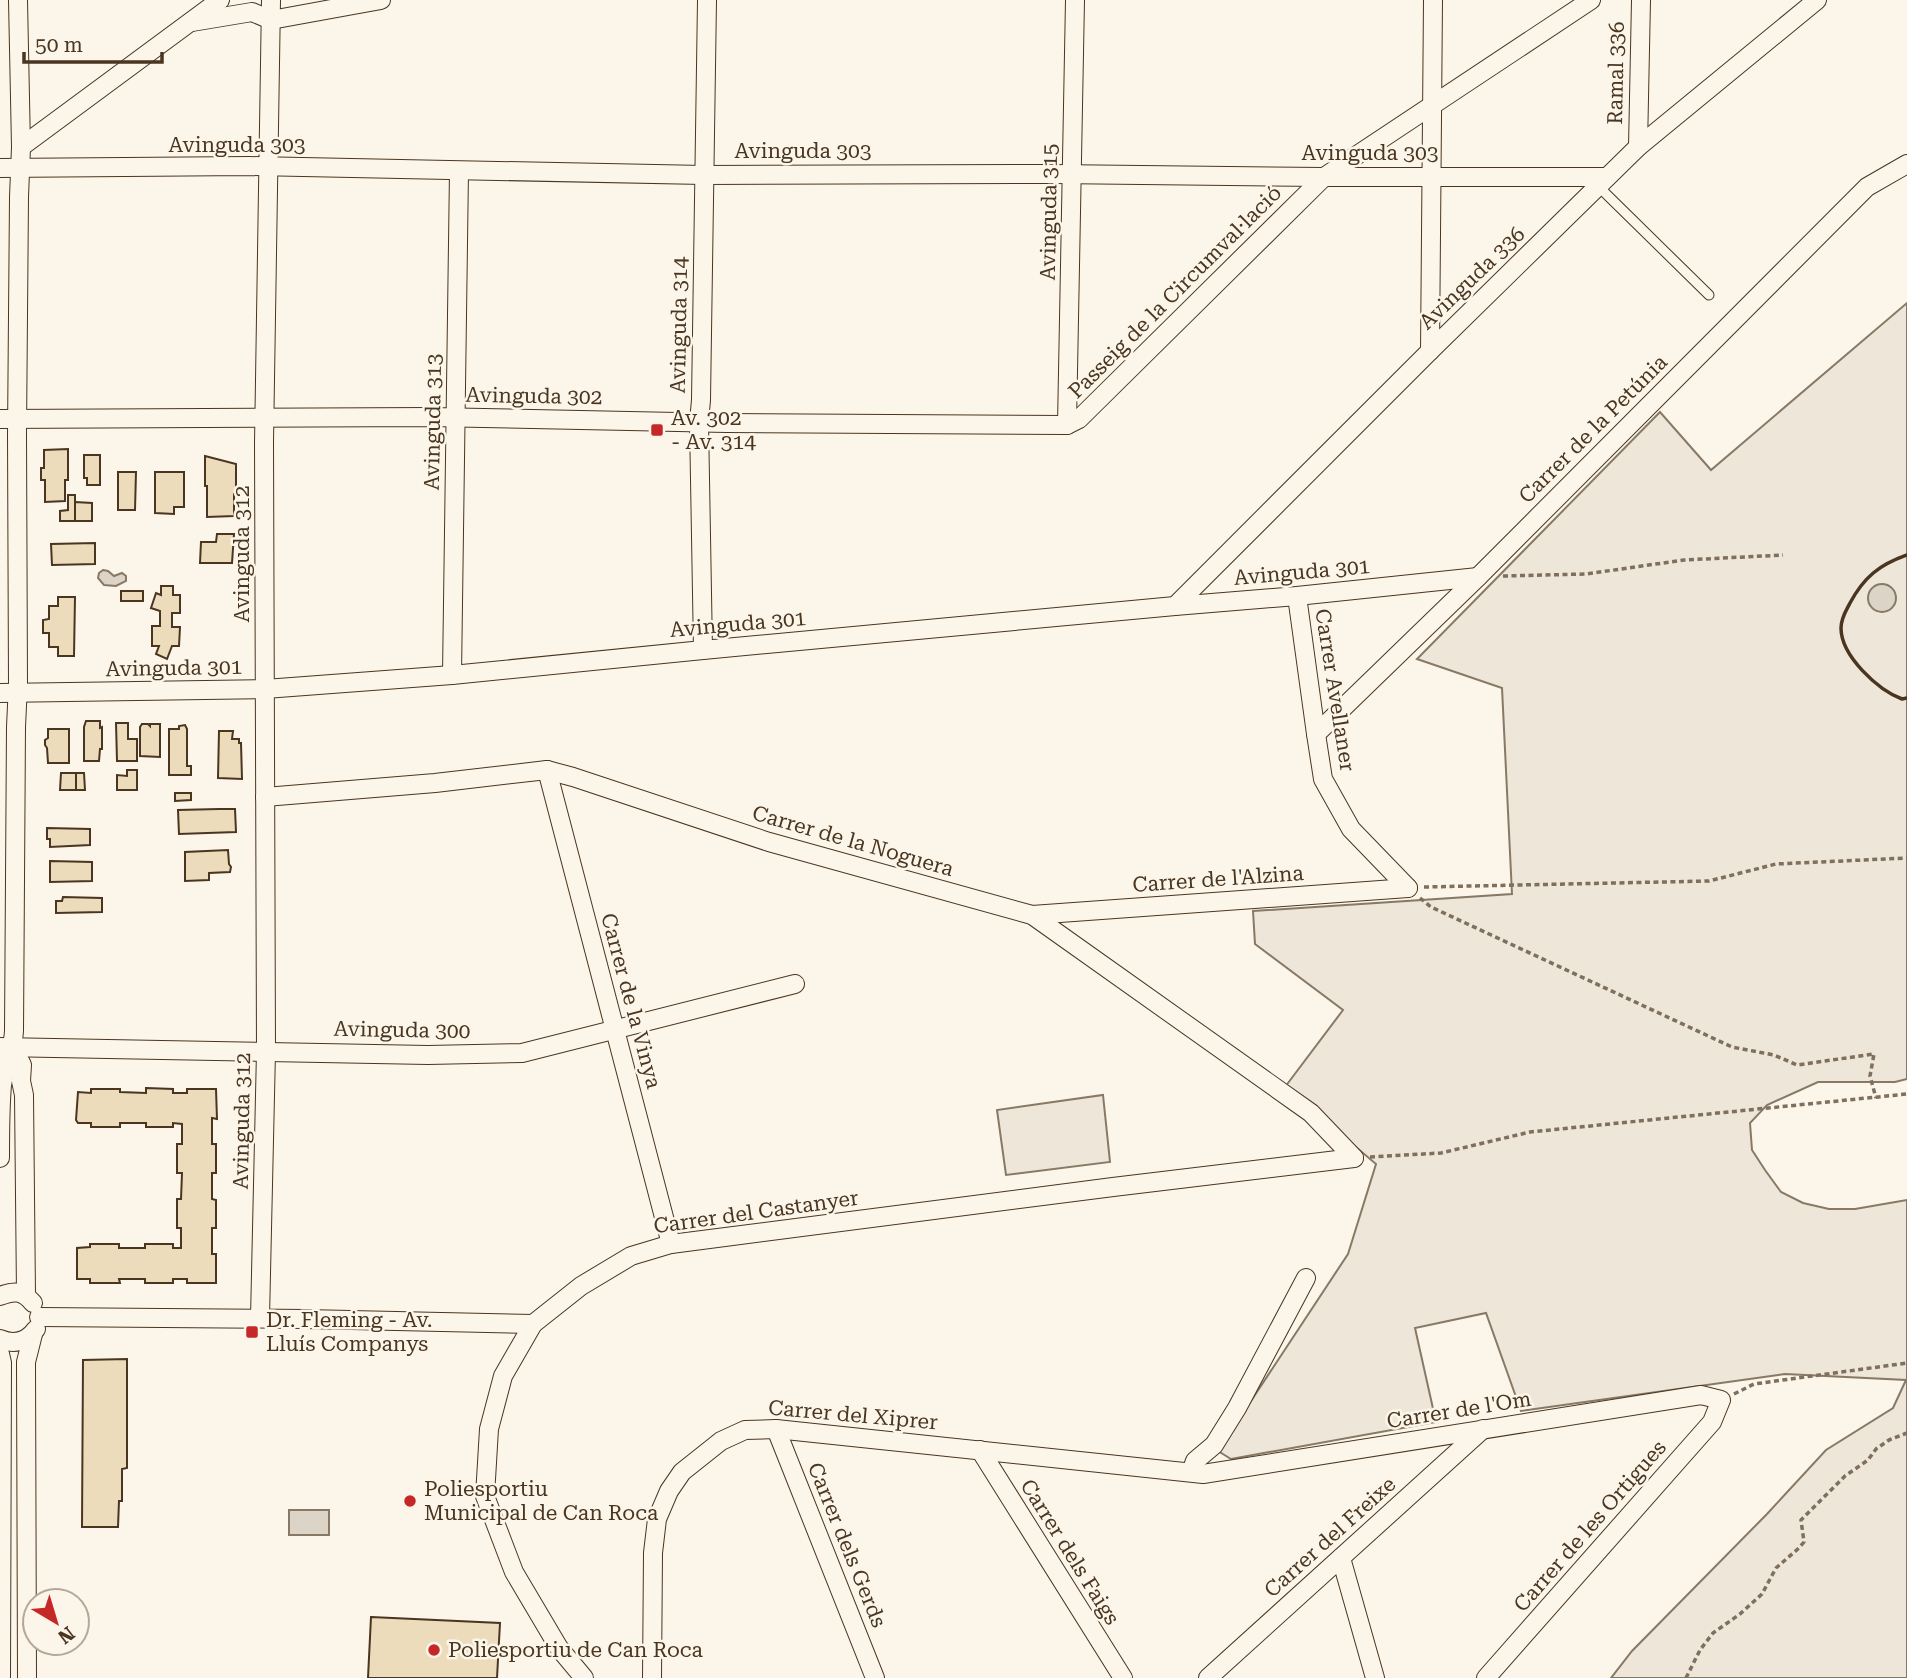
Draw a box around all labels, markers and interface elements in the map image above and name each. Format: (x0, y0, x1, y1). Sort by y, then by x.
scale bar (24, 21, 163, 65)
street label: Ramal 336 (1603, 21, 1629, 125)
text: 50 m (35, 33, 83, 57)
street label: Avinguda 303 (169, 133, 305, 157)
street label: Avinguda 303 (735, 139, 871, 163)
street label: Avinguda 303 (1302, 141, 1438, 165)
street label: Avinguda 315 (1036, 143, 1062, 281)
street label: Passeig de la Circumval·lació (1064, 181, 1286, 403)
street label: Avinguda 336 (1414, 222, 1530, 334)
street label: Avinguda 314 (666, 256, 692, 394)
street label: Carrer de la Petúnia (1514, 350, 1672, 508)
street label: Avinguda 313 (420, 353, 446, 491)
street label: Avinguda 302 (465, 383, 603, 409)
place label: Av. 302 - Av. 314 (671, 406, 756, 454)
marker: Av. 302 - Av. 314 (649, 422, 665, 438)
street label: Avinguda 312 (230, 486, 254, 622)
street label: Avinguda 301 (1233, 554, 1371, 590)
street label: Avinguda 301 (669, 606, 807, 642)
street label: Carrer Avellaner (1310, 607, 1360, 773)
street label: Avinguda 301 (105, 655, 243, 681)
street label: Carrer de la Noguera (750, 801, 957, 881)
street label: Carrer de l'Alzina (1132, 861, 1305, 897)
street label: Carrer de la Vinya (596, 911, 666, 1092)
street label: Avinguda 300 (333, 1017, 471, 1043)
street label: Avinguda 312 (229, 1052, 255, 1190)
street label: Carrer del Castanyer (652, 1186, 860, 1238)
place label: Dr. Fleming - Av. Lluís Companys (266, 1308, 433, 1356)
marker: Dr. Fleming - Av. Lluís Companys (244, 1324, 260, 1340)
street label: Carrer de l'Om (1385, 1387, 1533, 1433)
street label: Carrer del Xiprer (767, 1396, 939, 1434)
street label: Carrer de les Ortigues (1509, 1435, 1671, 1617)
street label: Carrer dels Gerds (803, 1459, 891, 1631)
street label: Carrer del Freixe (1260, 1472, 1400, 1602)
street label: Carrer dels Faigs (1016, 1475, 1124, 1629)
place label: Poliesportiu Municipal de Can Roca (424, 1477, 659, 1525)
marker: Poliesportiu Municipal de Can Roca (402, 1493, 418, 1509)
north arrow (21, 1587, 91, 1657)
text: N (53, 1621, 79, 1649)
place label: Poliesportiu de Can Roca (448, 1638, 704, 1662)
marker: Poliesportiu de Can Roca (426, 1642, 442, 1658)

